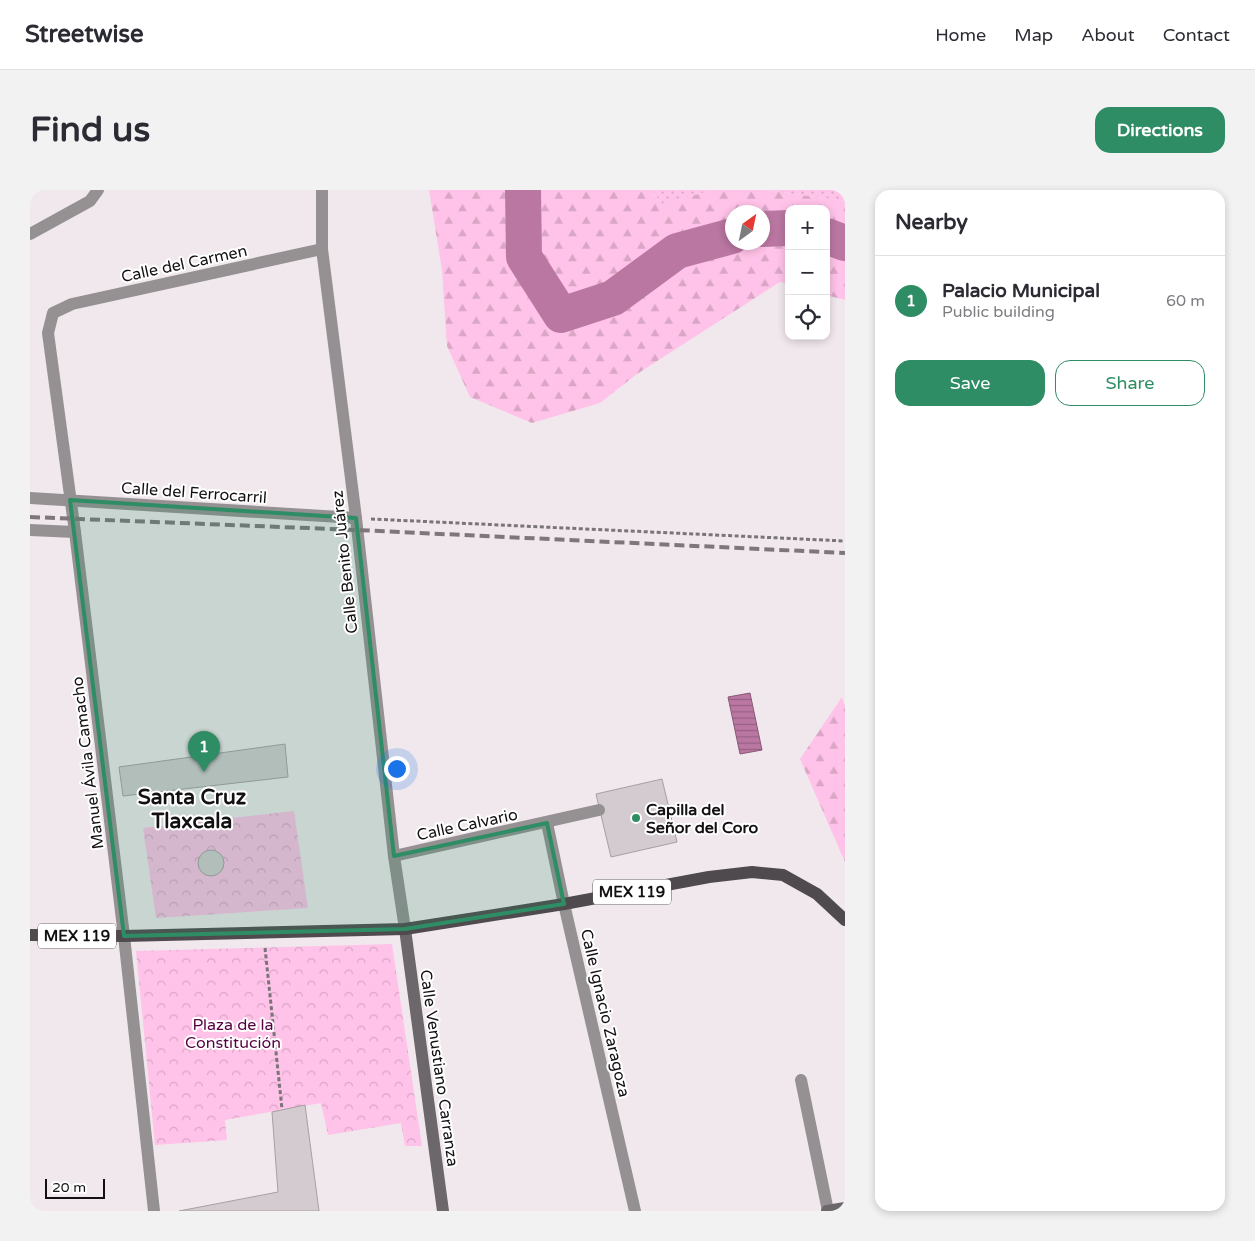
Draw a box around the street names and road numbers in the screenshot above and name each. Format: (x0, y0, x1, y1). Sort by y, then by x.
street label: Calle del Carmen (119, 241, 249, 287)
street label: Calle del Ferrocarril (120, 478, 268, 508)
street label: Calle Benito Juárez (328, 489, 362, 635)
street label: Manuel Ávila Camacho (67, 675, 109, 850)
street label: Calle Calvario (415, 805, 519, 845)
road number: MEX 119 (593, 880, 671, 904)
road number: MEX 119 (38, 924, 116, 948)
street label: Calle Ignacio Zaragoza (576, 927, 634, 1099)
street label: Calle Venustiano Carranza (415, 969, 463, 1168)

